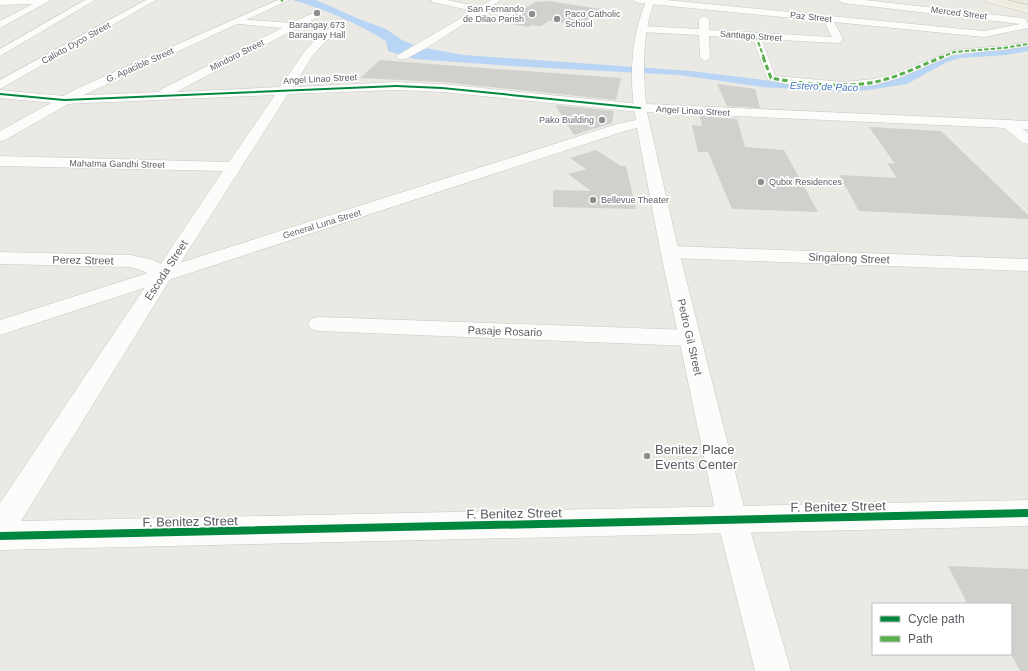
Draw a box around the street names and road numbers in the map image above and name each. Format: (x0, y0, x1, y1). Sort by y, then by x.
street label: Merced Street (930, 5, 988, 21)
street label: Paz Street (790, 10, 833, 24)
street label: Calixto Dyco Street (40, 20, 113, 66)
street label: Santiago Street (720, 29, 783, 43)
street label: Mindoro Street (208, 37, 266, 73)
street label: G. Apacible Street (105, 45, 176, 84)
street label: Angel Linao Street (283, 72, 358, 86)
street label: Angel Linao Street (656, 104, 731, 118)
street label: Mahatma Gandhi Street (69, 158, 165, 170)
street label: General Luna Street (282, 207, 363, 241)
street label: Escoda Street (142, 238, 190, 302)
street label: Singalong Street (808, 251, 890, 265)
street label: Perez Street (52, 253, 114, 267)
street label: Pedro Gil Street (675, 298, 705, 376)
street label: Pasaje Rosario (468, 324, 542, 338)
street label: F. Benitez Street (790, 498, 886, 515)
street label: F. Benitez Street (466, 505, 562, 522)
street label: F. Benitez Street (142, 513, 238, 530)

